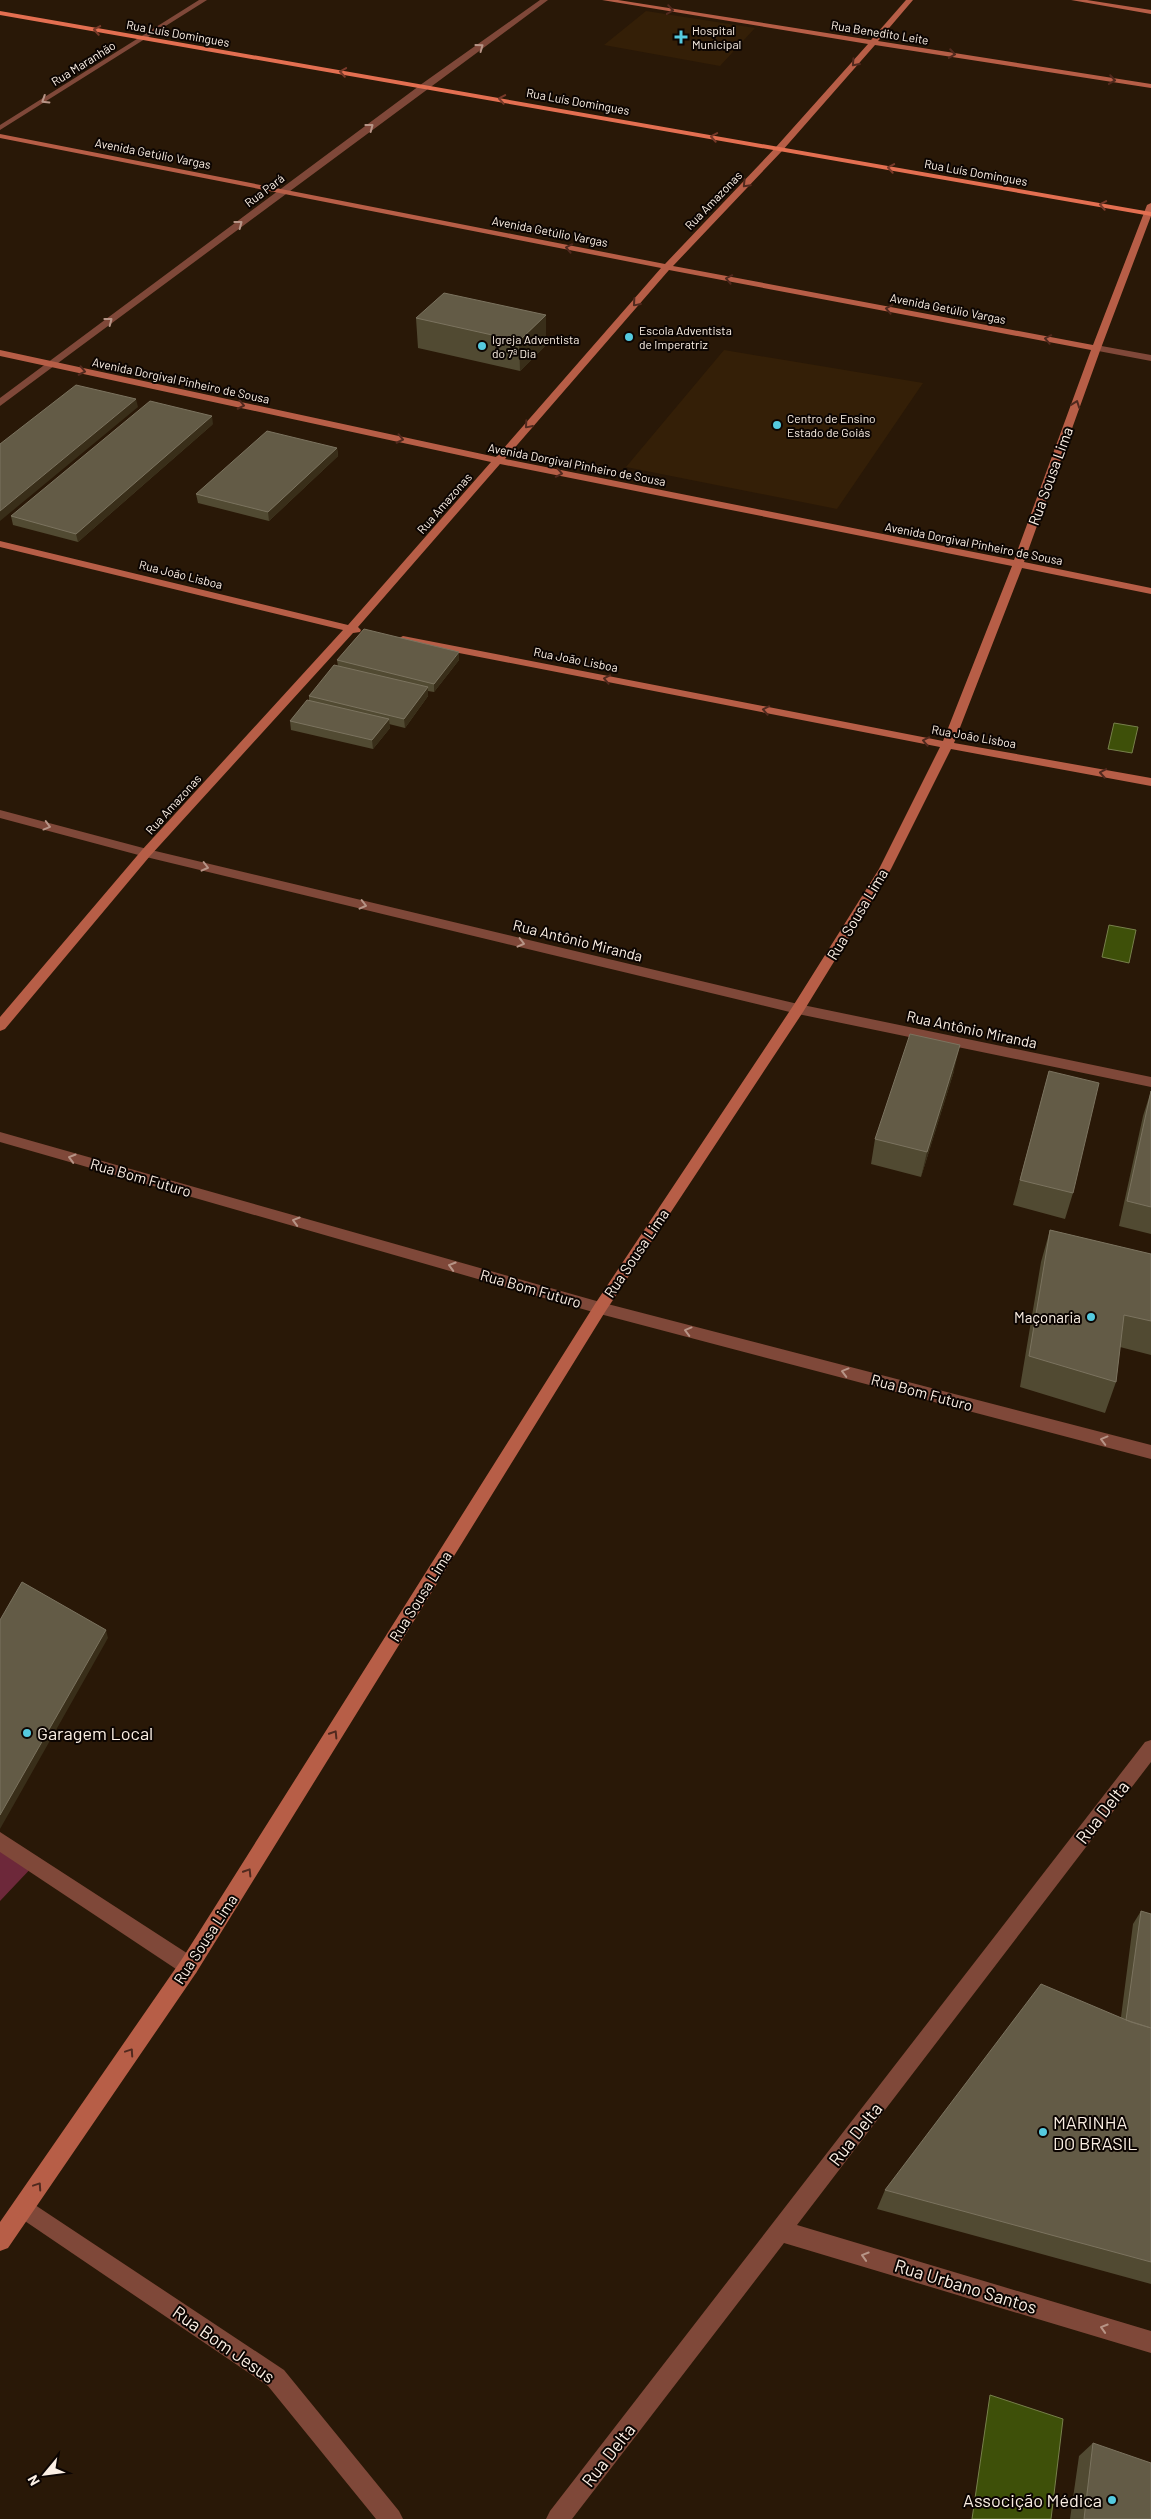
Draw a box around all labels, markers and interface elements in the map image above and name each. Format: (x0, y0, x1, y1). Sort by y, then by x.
one-way arrow (666, 5, 674, 15)
street label: Rua Luís Domingues (125, 17, 231, 49)
street label: Rua Benedito Leite (830, 17, 930, 47)
place label: Hospital Municipal (692, 23, 741, 51)
one-way arrow (93, 25, 101, 35)
marker: Hospital Municipal (674, 30, 688, 44)
street label: Rua Maranhão (48, 38, 118, 88)
one-way arrow (474, 44, 484, 53)
one-way arrow (947, 49, 956, 59)
one-way arrow (852, 58, 861, 67)
one-way arrow (339, 67, 348, 77)
one-way arrow (1108, 74, 1117, 84)
street label: Rua Luís Domingues (525, 85, 631, 117)
one-way arrow (41, 94, 50, 104)
one-way arrow (498, 95, 507, 105)
one-way arrow (364, 125, 373, 133)
one-way arrow (710, 132, 718, 143)
street label: Avenida Getúlio Vargas (94, 135, 212, 171)
street label: Rua Luís Domingues (923, 156, 1029, 188)
one-way arrow (887, 164, 896, 174)
street label: Rua Amazonas (682, 168, 745, 232)
street label: Rua Pará (241, 171, 287, 209)
one-way arrow (743, 178, 752, 187)
one-way arrow (1099, 201, 1107, 211)
street label: Avenida Getúlio Vargas (491, 213, 609, 249)
one-way arrow (233, 221, 243, 230)
one-way arrow (565, 243, 574, 254)
one-way arrow (725, 274, 733, 284)
street label: Avenida Getúlio Vargas (889, 290, 1007, 326)
one-way arrow (633, 297, 642, 306)
one-way arrow (884, 304, 893, 315)
one-way arrow (103, 318, 113, 327)
place label: Escola Adventista de Imperatriz (639, 323, 732, 351)
marker: Escola Adventista de Imperatriz (623, 331, 635, 343)
place label: Igreja Adventista do 7ª Dia (492, 332, 579, 360)
one-way arrow (1044, 335, 1053, 345)
marker: Igreja Adventista do 7ª Dia (476, 340, 488, 352)
street label: Avenida Dorgival Pinheiro de Sousa (91, 354, 271, 406)
one-way arrow (77, 365, 86, 376)
one-way arrow (236, 399, 245, 410)
one-way arrow (1070, 400, 1080, 409)
place label: Centro de Ensino Estado de Goiás (787, 411, 876, 439)
one-way arrow (525, 419, 534, 428)
marker: Centro de Ensino Estado de Goiás (771, 419, 783, 431)
street label: Rua Sousa Lima (1024, 424, 1076, 528)
one-way arrow (395, 434, 404, 444)
street label: Avenida Dorgival Pinheiro de Sousa (487, 440, 667, 488)
one-way arrow (554, 467, 563, 477)
street label: Rua Amazonas (414, 470, 474, 536)
street label: Avenida Dorgival Pinheiro de Sousa (884, 519, 1064, 567)
street label: Rua João Lisboa (138, 557, 224, 591)
street label: Rua João Lisboa (533, 644, 619, 674)
one-way arrow (603, 674, 611, 685)
one-way arrow (762, 705, 771, 716)
street label: Rua João Lisboa (931, 722, 1017, 750)
one-way arrow (922, 736, 930, 747)
one-way arrow (1099, 769, 1107, 779)
street label: Rua Amazonas (142, 771, 204, 837)
one-way arrow (43, 821, 51, 831)
one-way arrow (200, 861, 209, 872)
street label: Rua Sousa Lima (823, 865, 891, 963)
one-way arrow (358, 899, 367, 910)
street label: Rua Antônio Miranda (511, 915, 645, 965)
one-way arrow (516, 937, 525, 948)
street label: Rua Antônio Miranda (905, 1006, 1039, 1052)
one-way arrow (68, 1153, 77, 1163)
street label: Rua Bom Futuro (88, 1154, 194, 1200)
street label: Rua Sousa Lima (600, 1205, 672, 1301)
one-way arrow (292, 1217, 300, 1227)
one-way arrow (448, 1261, 456, 1272)
street label: Rua Bom Futuro (478, 1265, 584, 1311)
place label: Maçonaria (1014, 1308, 1081, 1326)
marker: Maçonaria (1085, 1311, 1097, 1323)
one-way arrow (683, 1326, 692, 1337)
one-way arrow (841, 1367, 850, 1378)
street label: Rua Bom Futuro (869, 1370, 975, 1414)
one-way arrow (1099, 1435, 1108, 1446)
street label: Rua Sousa Lima (385, 1547, 455, 1645)
place label: Garagem Local (37, 1722, 153, 1744)
marker: Garagem Local (21, 1727, 33, 1739)
one-way arrow (327, 1730, 337, 1739)
street label: Rua Delta (1071, 1776, 1133, 1848)
one-way arrow (241, 1868, 251, 1877)
street label: Rua Sousa Lima (169, 1891, 241, 1987)
one-way arrow (124, 2048, 133, 2057)
street label: Rua Delta (824, 2098, 886, 2170)
place label: MARINHA DO BRASIL (1053, 2111, 1138, 2154)
marker: MARINHA DO BRASIL (1037, 2126, 1049, 2138)
one-way arrow (32, 2182, 41, 2192)
one-way arrow (861, 2252, 869, 2262)
street label: Rua Urbano Santos (892, 2254, 1040, 2318)
street label: Rua Bom Jesus (169, 2301, 279, 2387)
one-way arrow (1101, 2323, 1109, 2333)
street label: Rua Delta (577, 2419, 639, 2491)
north arrow (20, 2449, 70, 2499)
text: N (24, 2472, 43, 2489)
place label: Associção Médica (963, 2489, 1102, 2511)
marker: Associção Médica (1106, 2494, 1118, 2506)

